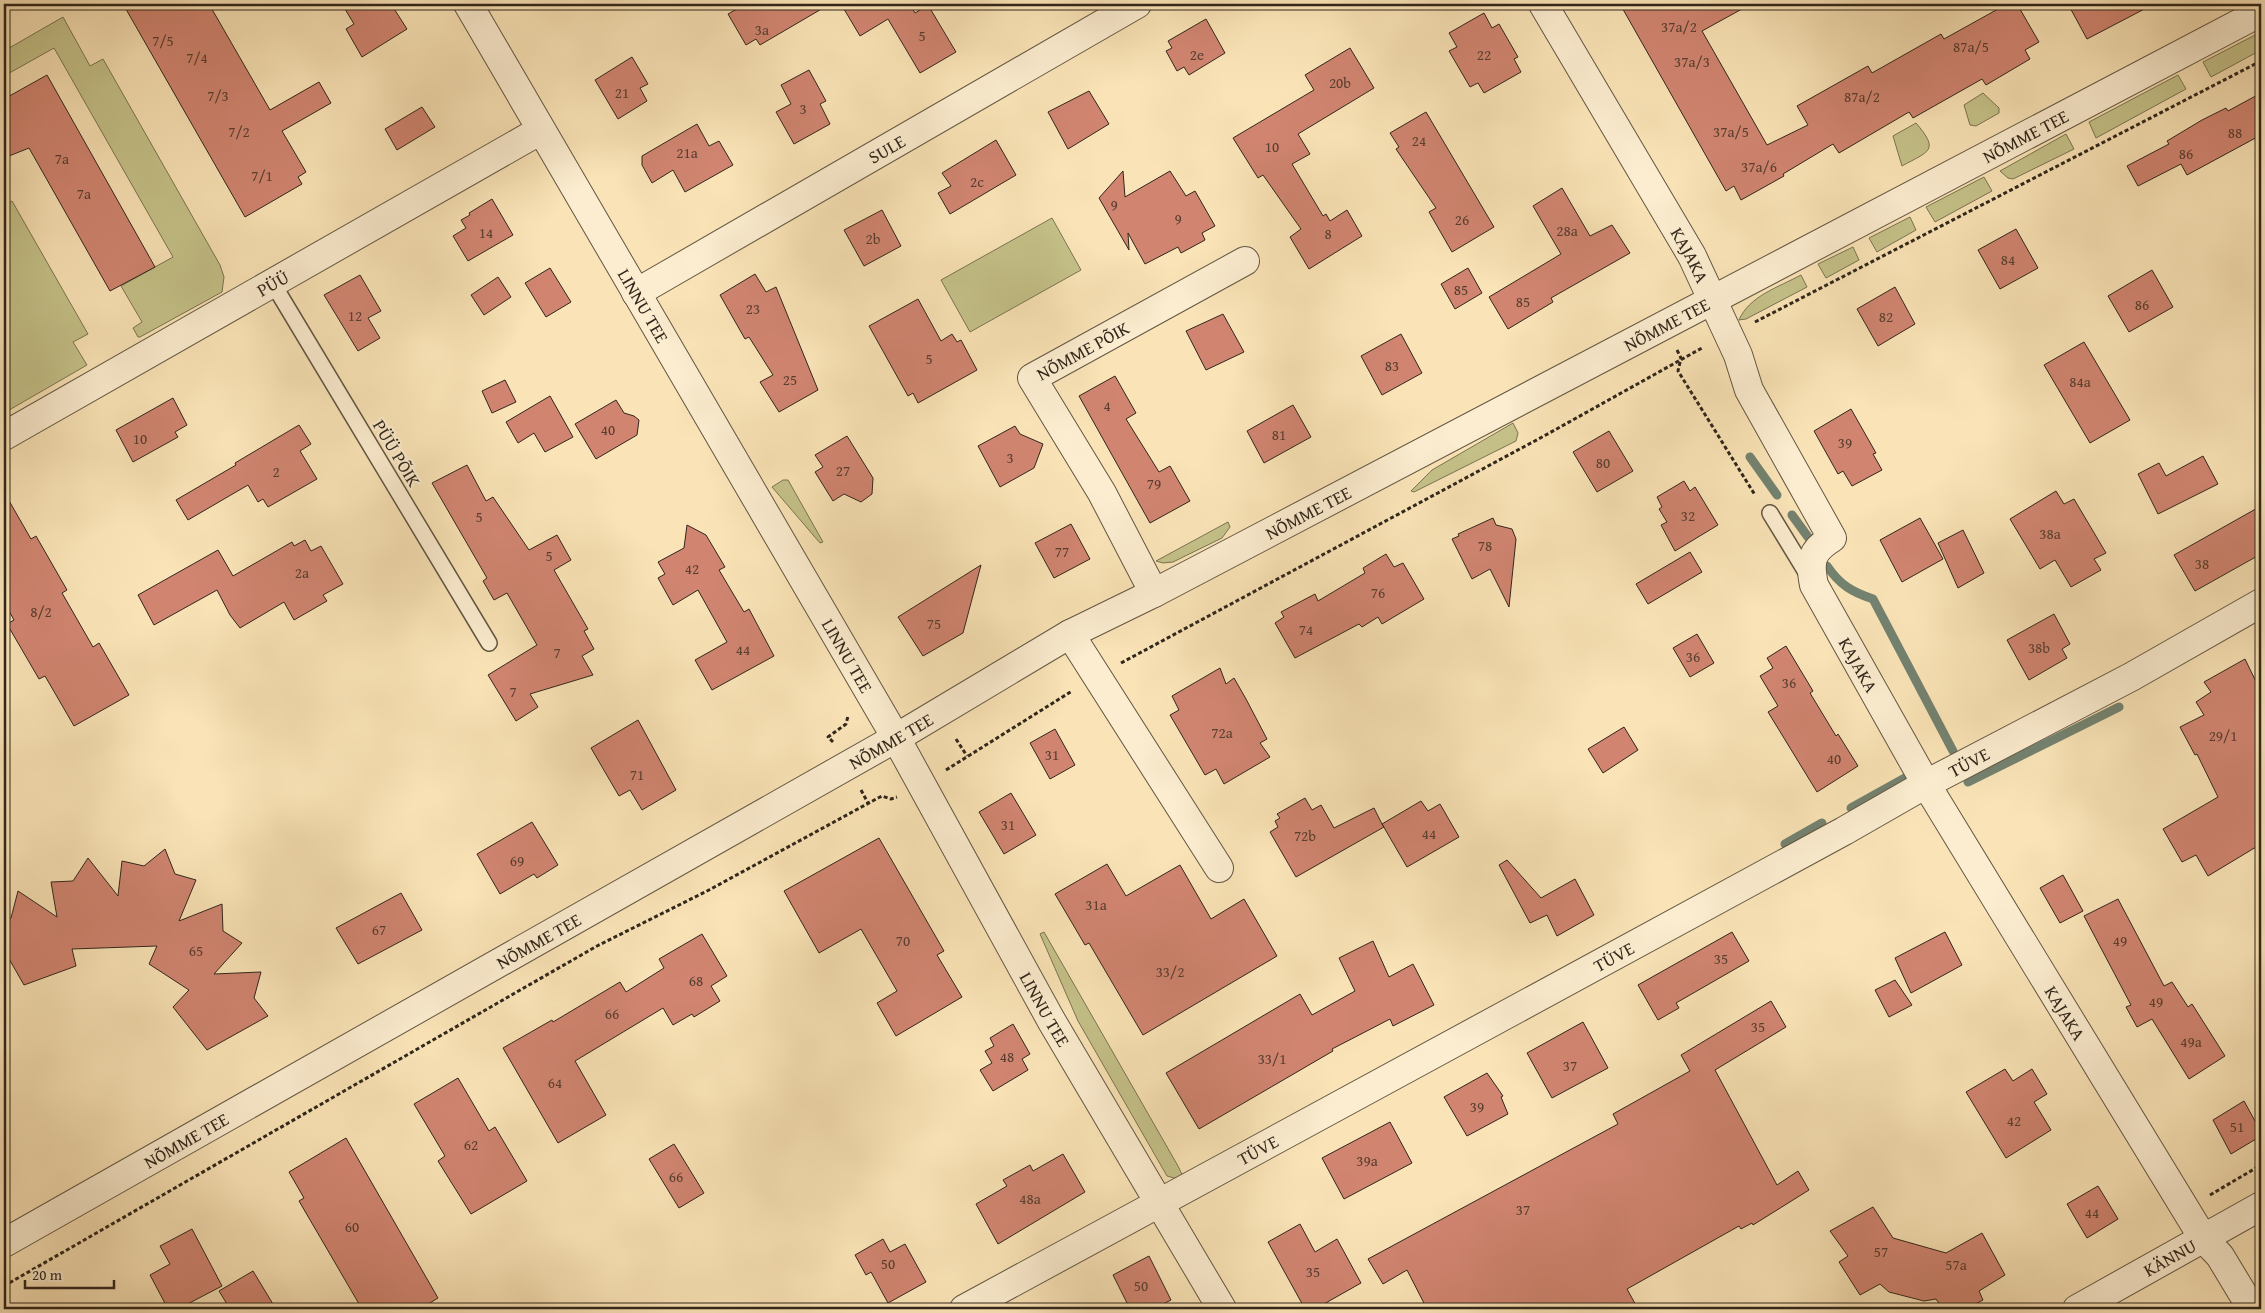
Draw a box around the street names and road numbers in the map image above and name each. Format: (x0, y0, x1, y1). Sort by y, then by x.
street label: NÕMME TEE (1977, 102, 2073, 170)
street label: SULE (863, 127, 910, 170)
street label: KAJAKA (1664, 222, 1716, 287)
street label: PÜÜ (251, 263, 294, 303)
street label: LINNU TEE (611, 263, 676, 348)
street label: NÕMME TEE (1619, 290, 1714, 358)
street label: NÕMME PÕIK (1031, 314, 1134, 387)
street label: PÜÜ PÕIK (366, 414, 428, 492)
street label: NÕMME TEE (1260, 479, 1356, 546)
street label: LINNU TEE (815, 613, 880, 698)
street label: KAJAKA (1832, 632, 1885, 697)
street label: NÕMME TEE (843, 705, 938, 776)
street label: TÜVE (1943, 740, 1994, 784)
street label: NÕMME TEE (491, 906, 586, 975)
street label: TÜVE (1588, 934, 1639, 978)
street label: LINNU TEE (1013, 967, 1077, 1051)
street label: KAJAKA (2038, 980, 2093, 1045)
street label: NÕMME TEE (138, 1105, 233, 1175)
street label: TÜVE (1232, 1127, 1283, 1172)
street label: KÄNNU (2138, 1231, 2201, 1283)

